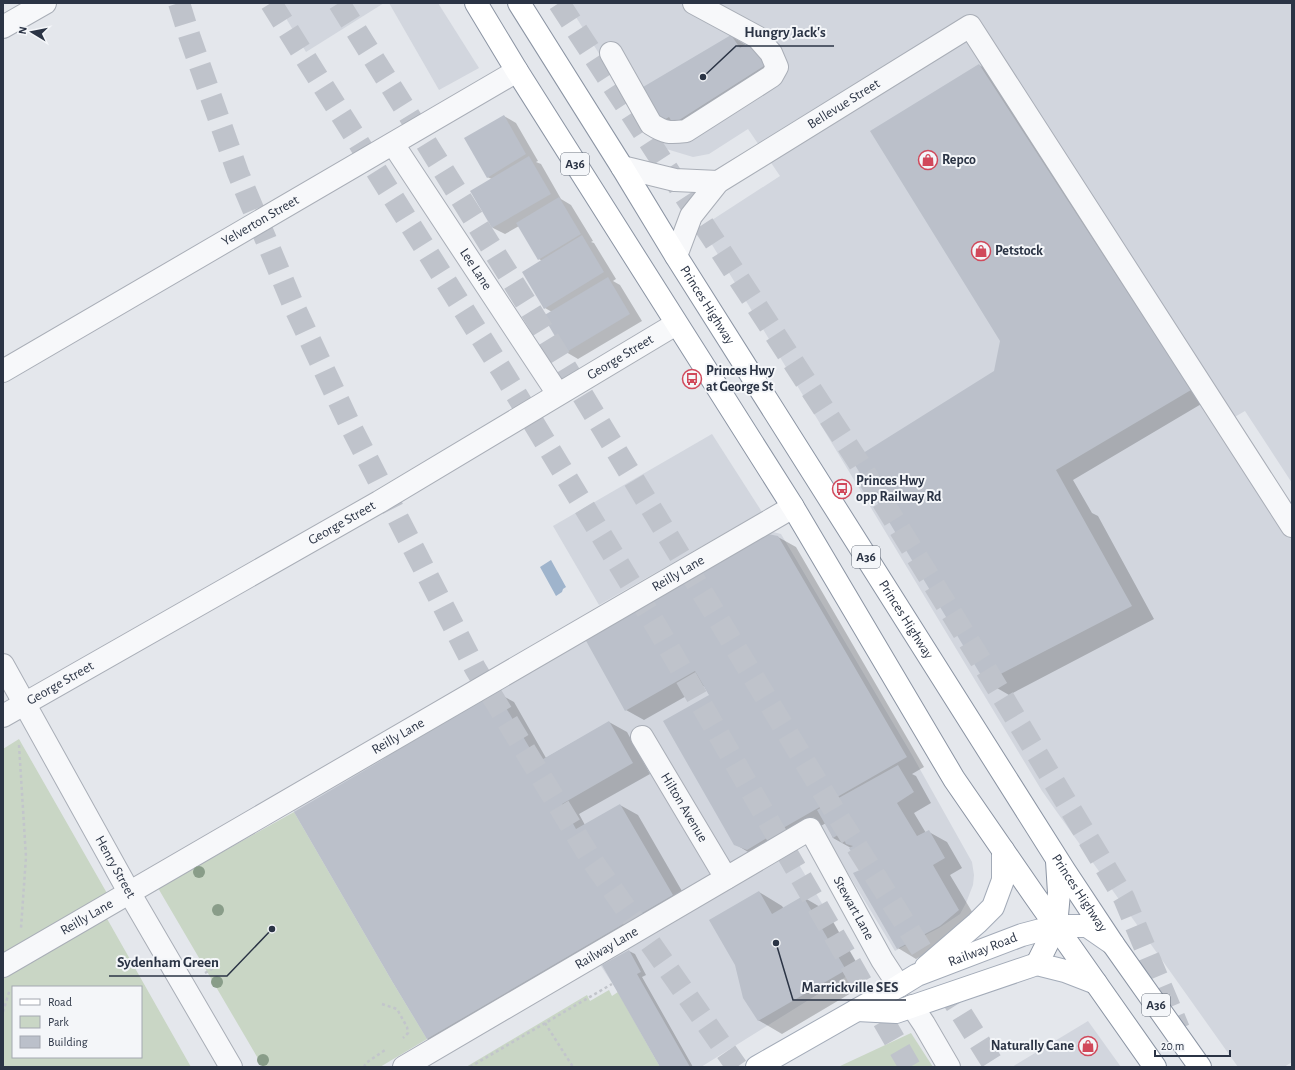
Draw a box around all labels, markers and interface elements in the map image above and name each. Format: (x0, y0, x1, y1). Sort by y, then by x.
north arrow (12, 12, 52, 52)
callout: Hungry Jack's (736, 19, 834, 46)
text: Hungry Jack's (744, 25, 826, 40)
text: N (17, 26, 29, 35)
street label: Bellevue Street (805, 76, 883, 132)
shop icon: Repco (917, 149, 939, 171)
road number: A36 (561, 153, 589, 175)
place label: Repco (942, 153, 976, 167)
street label: Yelverton Street (219, 193, 302, 249)
shop icon: Petstock (970, 240, 992, 262)
place label: Petstock (995, 244, 1043, 258)
street label: Lee Lane (457, 246, 494, 293)
street label: Princes Highway (677, 263, 737, 347)
street label: George Street (585, 332, 656, 383)
place label: Princes Hwy at George St (706, 364, 775, 394)
bus stop icon: Princes Hwy at George St (681, 368, 703, 390)
place label: Princes Hwy opp Railway Rd (856, 474, 942, 504)
bus stop icon: Princes Hwy opp Railway Rd (831, 478, 853, 500)
street label: George Street (306, 498, 378, 548)
road number: A36 (852, 546, 880, 568)
street label: Reilly Lane (650, 553, 707, 594)
street label: Princes Highway (876, 578, 936, 661)
street label: George Street (25, 659, 97, 708)
street label: Reilly Lane (369, 716, 427, 757)
street label: Hilton Avenue (658, 770, 710, 844)
street label: Henry Street (92, 833, 138, 901)
street label: Princes Highway (1049, 852, 1110, 935)
street label: Stewart Lane (831, 874, 877, 942)
street label: Reilly Lane (58, 897, 116, 938)
street label: Railway Lane (573, 924, 641, 972)
street label: Railway Road (946, 930, 1019, 969)
callout: Sydenham Green (109, 949, 227, 976)
text: Sydenham Green (117, 955, 219, 970)
callout: Marrickville SES (793, 973, 906, 1000)
text: Marrickville SES (802, 980, 898, 995)
legend (12, 986, 142, 1058)
road number: A36 (1142, 994, 1170, 1016)
text: Road (48, 996, 72, 1008)
text: Park (48, 1016, 69, 1028)
scale bar (1155, 1032, 1230, 1058)
shop icon: Naturally Cane (1077, 1035, 1099, 1057)
text: Building (48, 1036, 88, 1048)
place label: Naturally Cane (991, 1039, 1074, 1053)
text: 20 m (1161, 1040, 1184, 1052)

